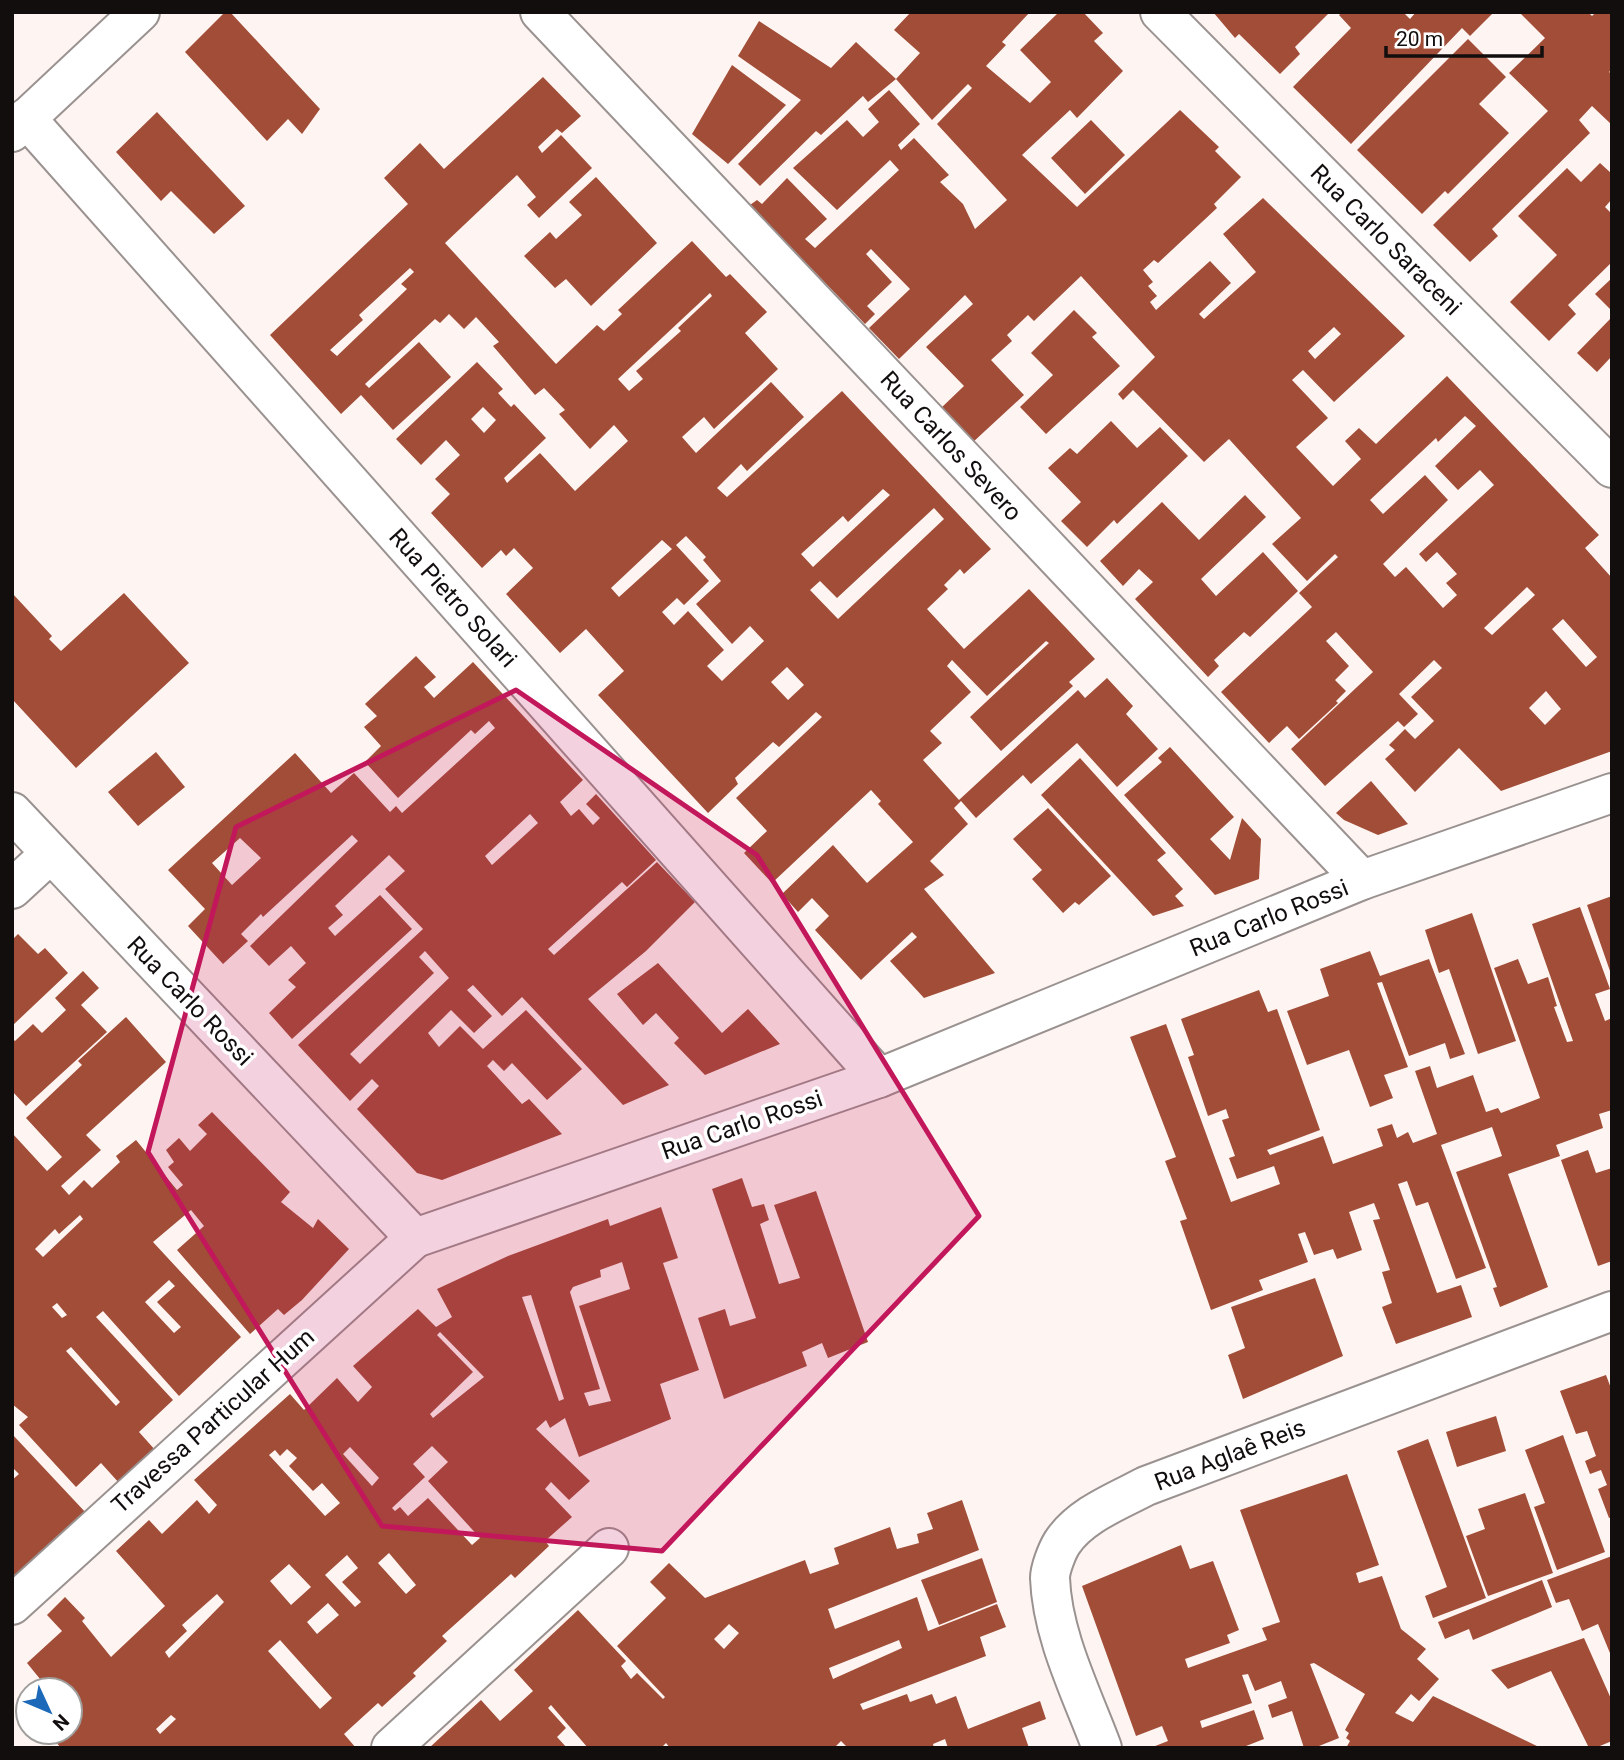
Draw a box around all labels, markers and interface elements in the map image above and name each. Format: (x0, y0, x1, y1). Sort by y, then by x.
scale bar (1386, 14, 1542, 58)
text: 20 m (1396, 27, 1443, 51)
street label: Rua Carlo Saraceni (1305, 159, 1467, 321)
street label: Rua Carlos Severo (875, 365, 1027, 527)
street label: Rua Pietro Solari (383, 523, 523, 673)
street label: Rua Carlo Rossi (1186, 873, 1352, 963)
street label: Rua Carlo Rossi (121, 931, 259, 1071)
street label: Rua Carlo Rossi (658, 1084, 826, 1166)
street label: Travessa Particular Hum (106, 1323, 320, 1519)
street label: Rua Aglaê Reis (1151, 1413, 1309, 1497)
north arrow (14, 1676, 84, 1746)
text: N (48, 1710, 74, 1735)

